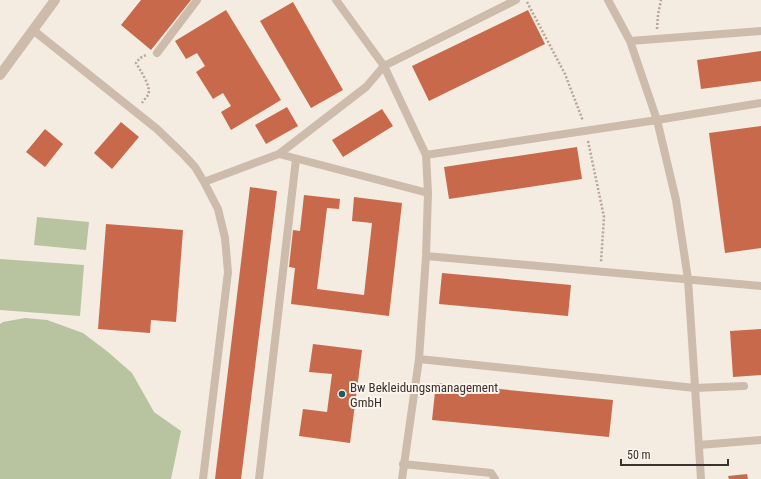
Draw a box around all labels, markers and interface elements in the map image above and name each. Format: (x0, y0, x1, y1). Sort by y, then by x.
place label: Bw Bekleidungsmanagement GmbH (350, 380, 498, 410)
marker: Bw Bekleidungsmanagement GmbH (337, 389, 347, 399)
scale bar (621, 441, 728, 467)
text: 50 m (627, 448, 651, 462)

